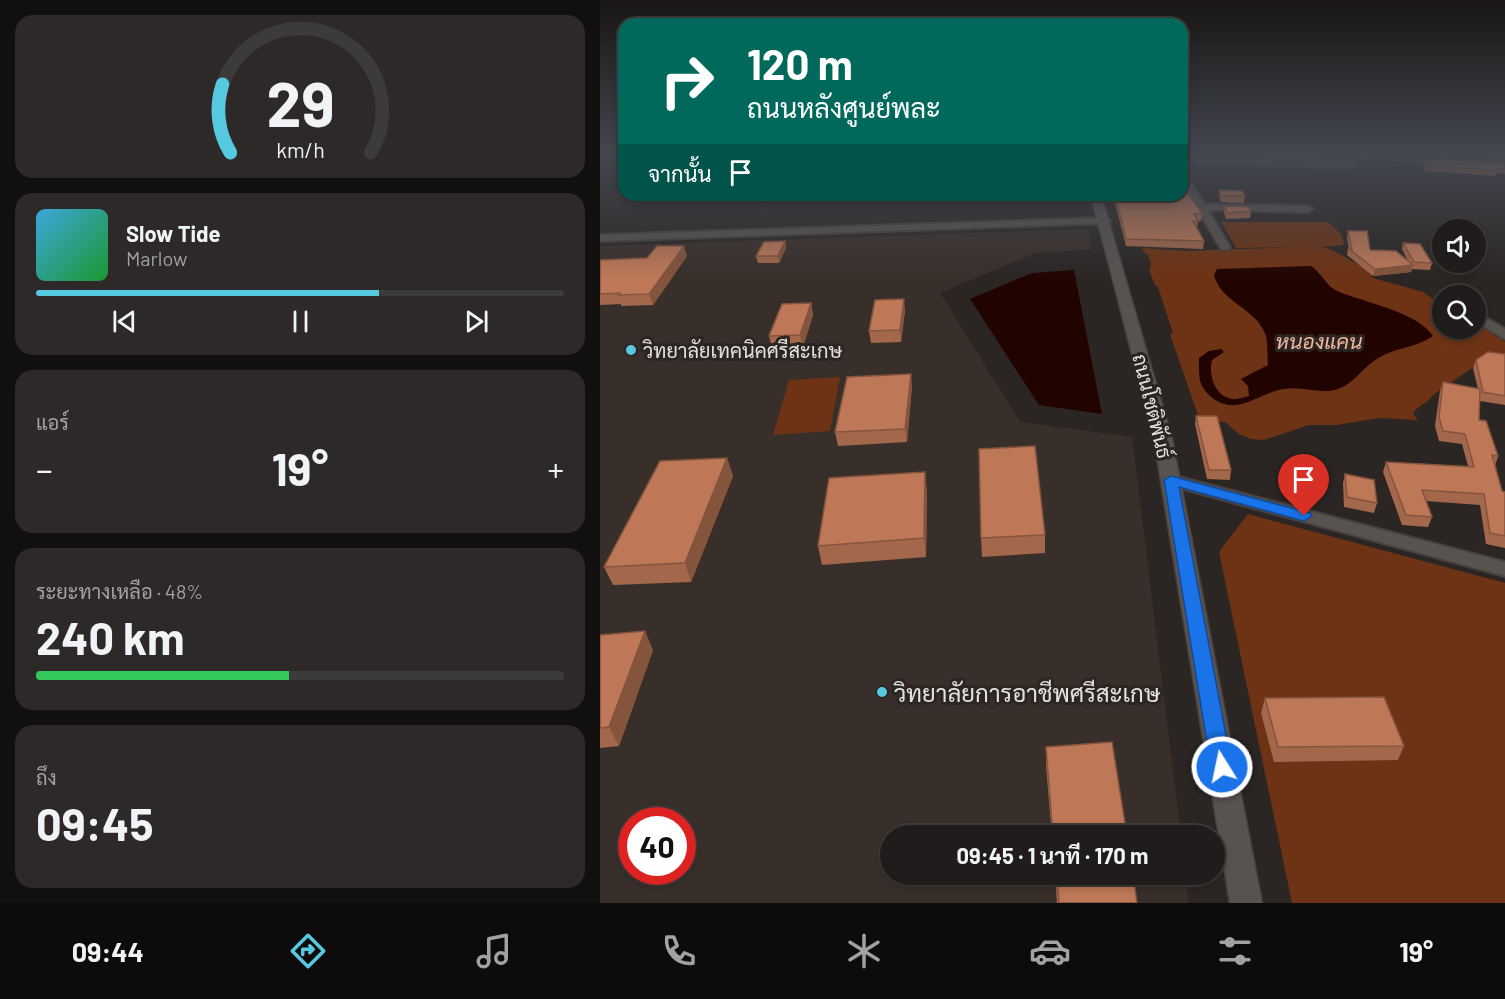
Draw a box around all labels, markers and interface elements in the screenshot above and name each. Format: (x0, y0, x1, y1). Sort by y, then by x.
text: 120 m (747, 38, 853, 88)
icon: right (648, 42, 726, 120)
text: 29 (266, 65, 334, 139)
text: ถนนหลังศูนย์พละ (747, 91, 941, 123)
text: km/h (276, 138, 324, 163)
icon: arrive (724, 156, 757, 189)
text: จากนั้น (648, 160, 712, 186)
map controls (1432, 219, 1486, 339)
button: sound (1432, 219, 1486, 273)
text: Slow Tide (126, 220, 221, 246)
text: Marlow (126, 246, 187, 270)
button: search (1432, 285, 1486, 339)
icon: previous (108, 305, 141, 338)
icon: pause (284, 305, 317, 338)
icon: next (460, 305, 493, 338)
water label: หนองแคน (1276, 328, 1363, 353)
place label: วิทยาลัยเทคนิคศรีสะเกษ (642, 338, 842, 362)
marker: วิทยาลัยเทคนิคศรีสะเกษ (624, 343, 638, 357)
street label: ถนนโชติพันธ์ (1128, 351, 1179, 461)
text: แอร์ (36, 410, 69, 434)
text: 19° (272, 441, 328, 495)
text: − (36, 449, 53, 489)
text: + (548, 449, 564, 489)
pin (1278, 454, 1329, 516)
icon: arrive (1287, 463, 1320, 496)
text: ระยะทางเหลือ · 48% (36, 579, 203, 603)
text: 240 km (36, 610, 185, 664)
place label: วิทยาลัยการอาชีพศรีสะเกษ (893, 678, 1161, 707)
marker: วิทยาลัยการอาชีพศรีสะเกษ (875, 685, 889, 699)
position arrow (1190, 735, 1254, 799)
text: ถึง (36, 765, 57, 789)
text: 09:45 (36, 796, 153, 850)
speed limit sign: 40 (618, 807, 696, 885)
text: 09:45 · 1 นาที · 170 m (957, 842, 1148, 868)
icon: directions (287, 930, 329, 972)
icon: music (473, 930, 515, 972)
icon: phone (658, 930, 700, 972)
icon: climate (843, 930, 885, 972)
icon: car (1029, 930, 1071, 972)
icon: filters (1214, 930, 1256, 972)
text: 09:44 (72, 935, 144, 967)
text: 19° (1399, 935, 1433, 967)

